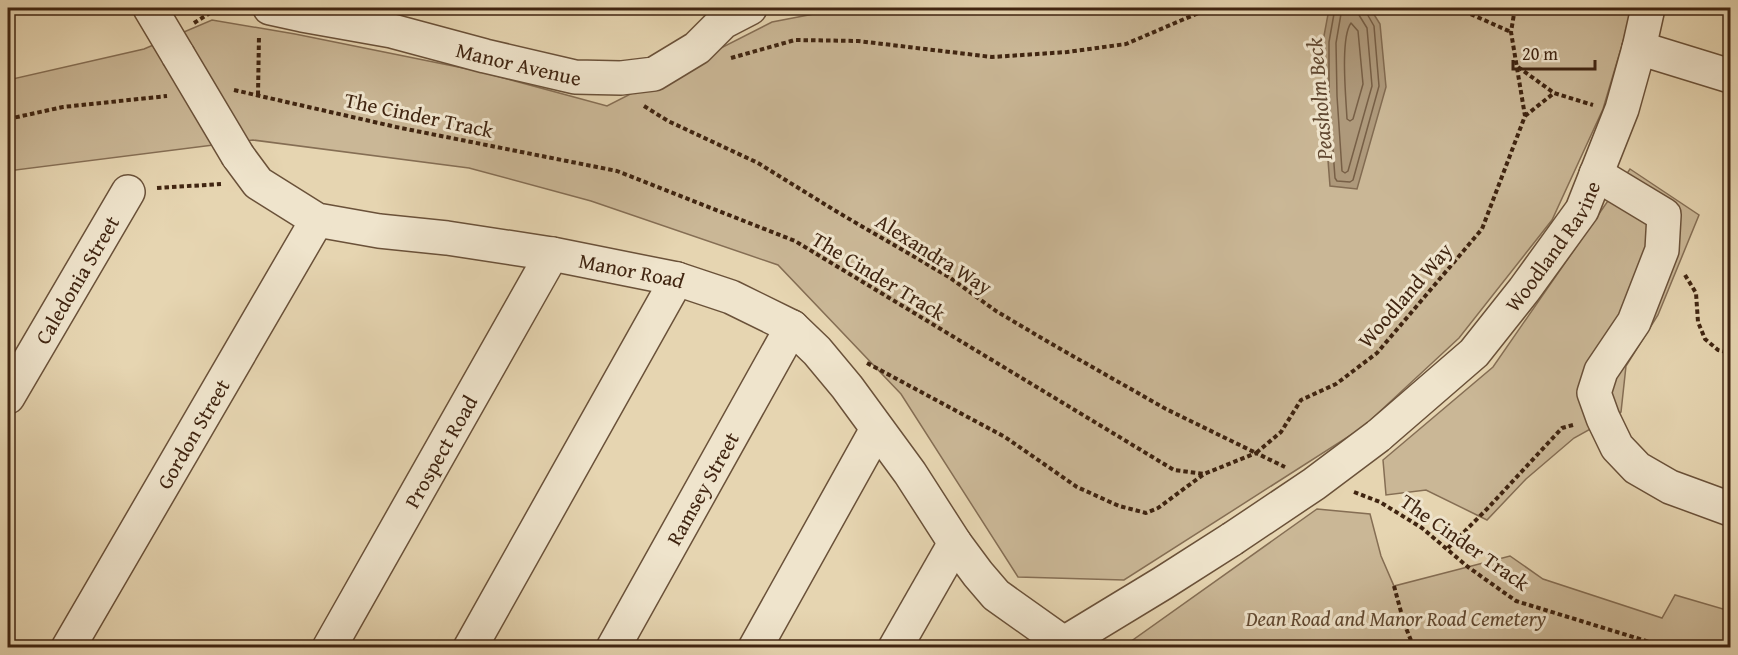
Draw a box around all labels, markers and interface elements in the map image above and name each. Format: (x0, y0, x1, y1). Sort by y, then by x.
street label: Manor Avenue (453, 33, 581, 93)
scale bar (1513, 33, 1596, 71)
water label: Peasholm Beck (1298, 36, 1340, 163)
text: 20 m (1522, 40, 1558, 67)
street label: The Cinder Track (342, 84, 497, 146)
street label: Woodland Ravine (1497, 176, 1608, 318)
street label: Alexandra Way (870, 206, 999, 302)
street label: Caledonia Street (27, 209, 127, 350)
street label: The Cinder Track (806, 224, 952, 328)
street label: Woodland Way (1350, 235, 1460, 354)
street label: Manor Road (576, 244, 689, 296)
street label: Gordon Street (148, 372, 237, 495)
street label: Prospect Road (396, 389, 485, 513)
street label: Ramsey Street (658, 425, 747, 551)
street label: The Cinder Track (1394, 486, 1536, 598)
park label: Dean Road and Manor Road Cemetery (1245, 603, 1546, 634)

